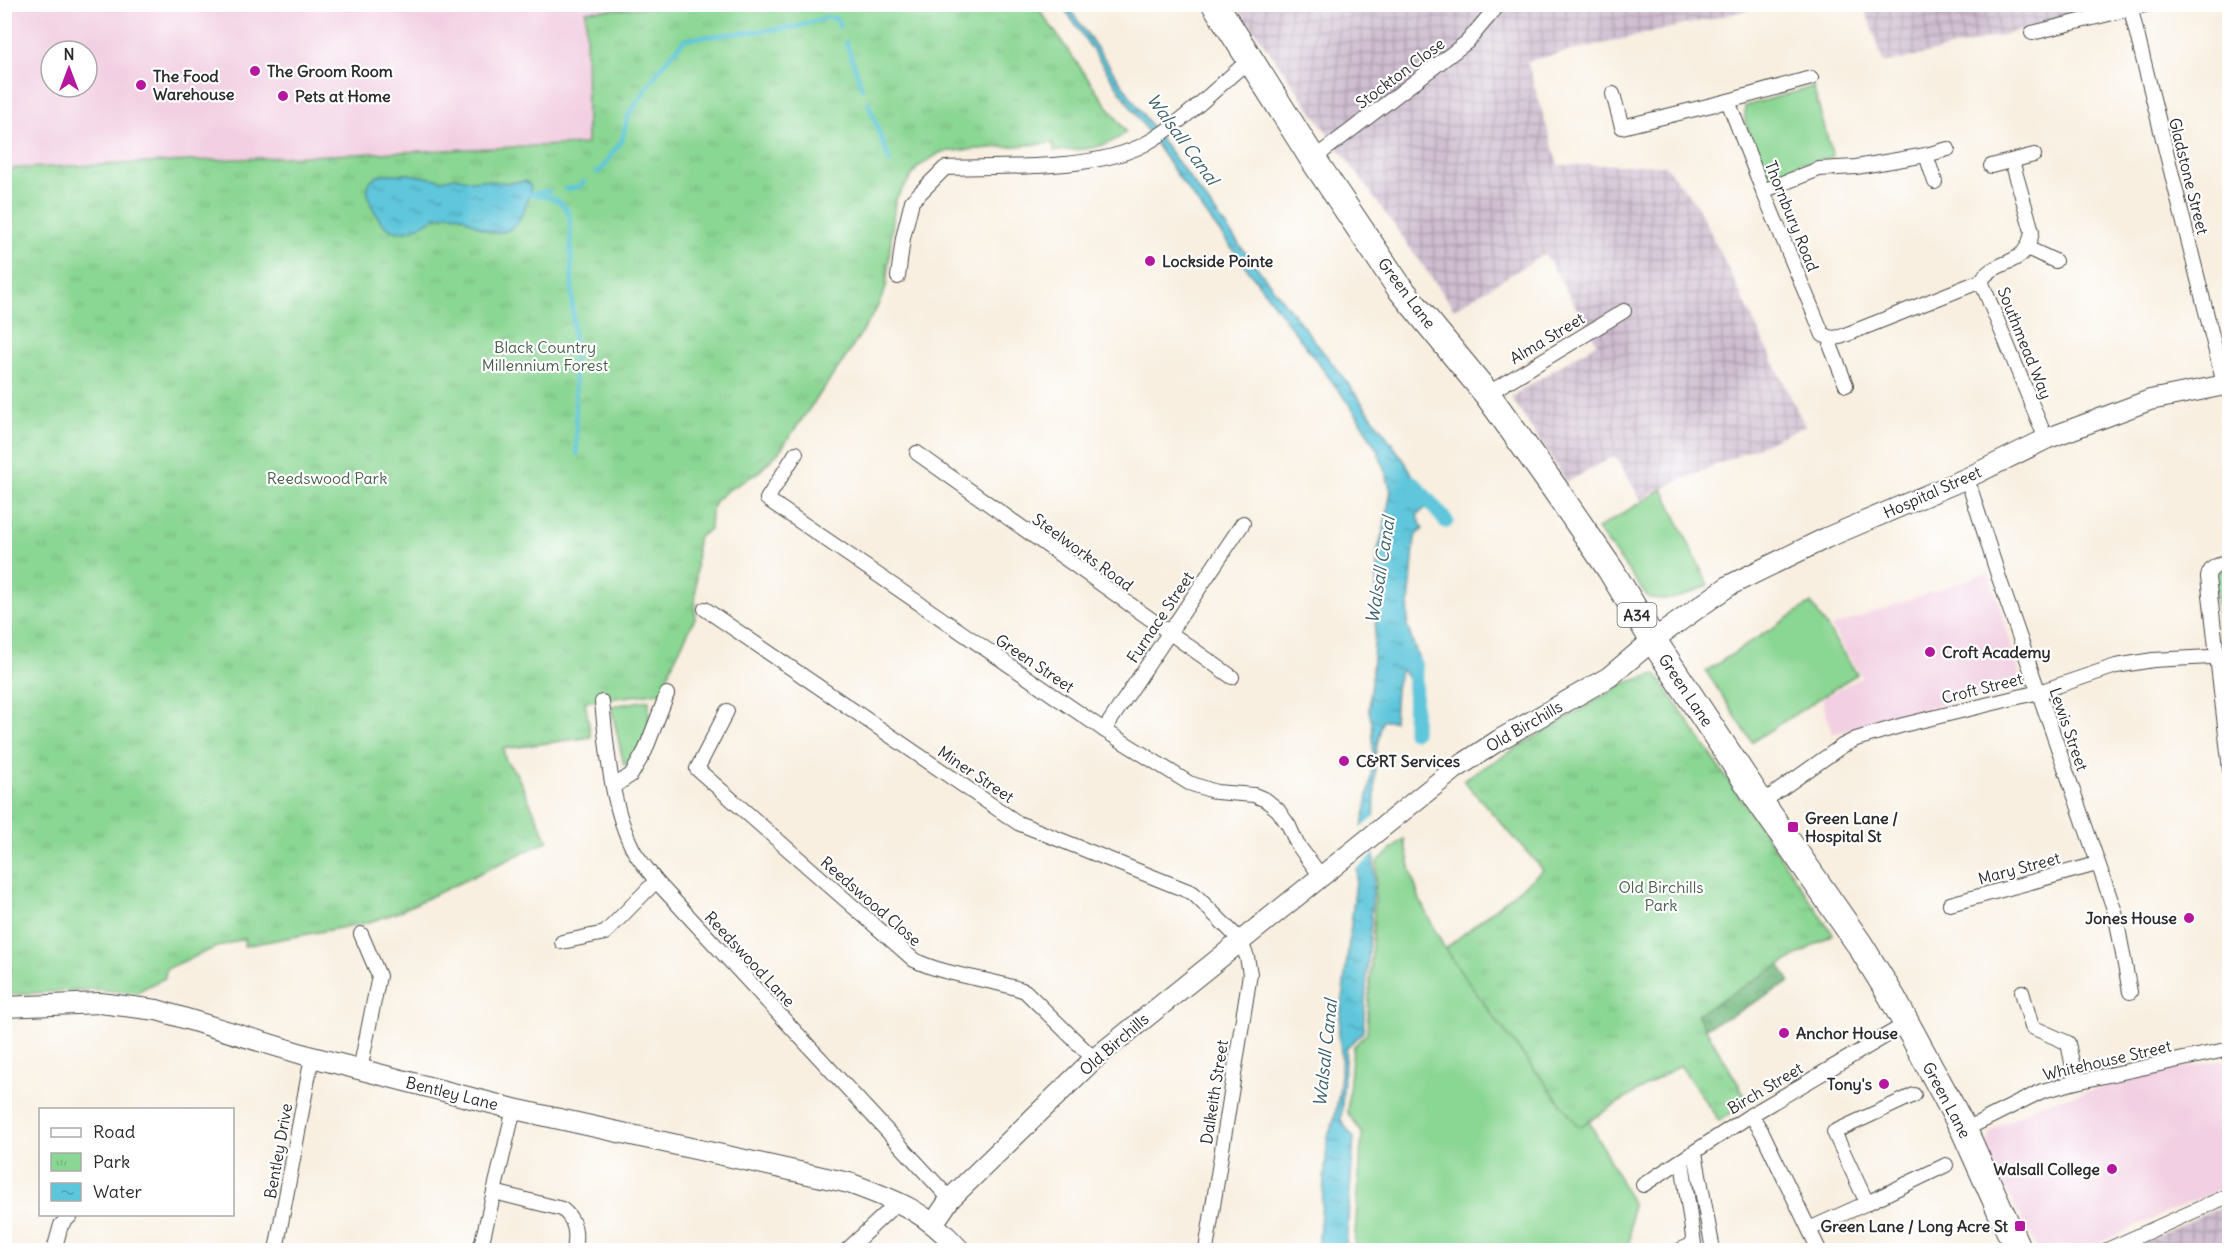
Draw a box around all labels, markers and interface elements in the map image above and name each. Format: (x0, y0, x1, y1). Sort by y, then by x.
street label: Stockton Close (1352, 33, 1448, 113)
north arrow (39, 39, 99, 99)
text: N (63, 44, 75, 64)
place label: The Groom Room (267, 61, 393, 81)
marker: The Groom Room (248, 64, 262, 78)
place label: The Food Warehouse (153, 66, 235, 104)
marker: The Food Warehouse (134, 78, 148, 92)
place label: Pets at Home (295, 86, 391, 106)
marker: Pets at Home (276, 89, 290, 103)
water label: Walsall Canal (1142, 89, 1226, 192)
street label: Gladstone Street (2165, 116, 2213, 237)
street label: Thornbury Road (1761, 158, 1823, 274)
place label: Lockside Pointe (1162, 251, 1274, 271)
marker: Lockside Pointe (1143, 254, 1157, 268)
street label: Green Lane (1374, 254, 1440, 332)
street label: Southmead Way (1993, 284, 2057, 402)
street label: Alma Street (1506, 308, 1588, 368)
park label: Black Country Millennium Forest (482, 337, 609, 375)
street label: Hospital Street (1880, 461, 1985, 523)
park label: Reedswood Park (267, 468, 387, 488)
street label: Steelworks Road (1029, 509, 1137, 595)
water label: Walsall Canal (1360, 512, 1400, 625)
street label: Furnace Street (1122, 567, 1198, 666)
road number: A34 (1618, 603, 1656, 627)
street label: Green Street (992, 629, 1079, 697)
place label: Croft Academy (1942, 642, 2051, 663)
marker: Croft Academy (1923, 645, 1937, 659)
street label: Green Lane (1654, 650, 1718, 730)
street label: Croft Street (1939, 668, 2025, 708)
street label: Lewis Street (2045, 685, 2093, 774)
street label: Old Birchills (1482, 696, 1566, 756)
street label: Miner Street (934, 741, 1018, 807)
place label: C&RT Services (1356, 751, 1460, 771)
marker: C&RT Services (1337, 754, 1351, 768)
place label: Green Lane / Hospital St (1805, 808, 1898, 847)
marker: Green Lane / Hospital St (1786, 820, 1800, 834)
street label: Mary Street (1976, 847, 2063, 889)
street label: Reedswood Close (817, 852, 925, 950)
park label: Old Birchills Park (1618, 877, 1704, 915)
street label: Reedswood Lane (701, 907, 799, 1011)
place label: Jones House (2085, 908, 2177, 928)
marker: Jones House (2182, 911, 2196, 925)
water label: Walsall Canal (1308, 995, 1342, 1108)
street label: Old Birchills (1075, 1009, 1153, 1079)
place label: Anchor House (1796, 1023, 1898, 1043)
marker: Anchor House (1777, 1026, 1791, 1040)
street label: Whitehouse Street (2041, 1035, 2174, 1084)
street label: Dalkeith Street (1196, 1038, 1232, 1146)
street label: Birch Street (1724, 1057, 1807, 1118)
street label: Green Lane (1919, 1058, 1975, 1142)
street label: Bentley Lane (404, 1072, 500, 1114)
place label: Tony's (1827, 1074, 1872, 1095)
marker: Tony's (1877, 1077, 1891, 1091)
street label: Bentley Drive (260, 1102, 296, 1200)
legend (39, 1108, 234, 1216)
text: Road (93, 1120, 136, 1143)
text: Park (93, 1150, 130, 1173)
place label: Walsall College (1993, 1159, 2100, 1180)
marker: Walsall College (2105, 1162, 2119, 1176)
text: Water (93, 1180, 143, 1203)
place label: Green Lane / Long Acre St (1821, 1216, 2009, 1237)
marker: Green Lane / Long Acre St (2013, 1219, 2027, 1233)

